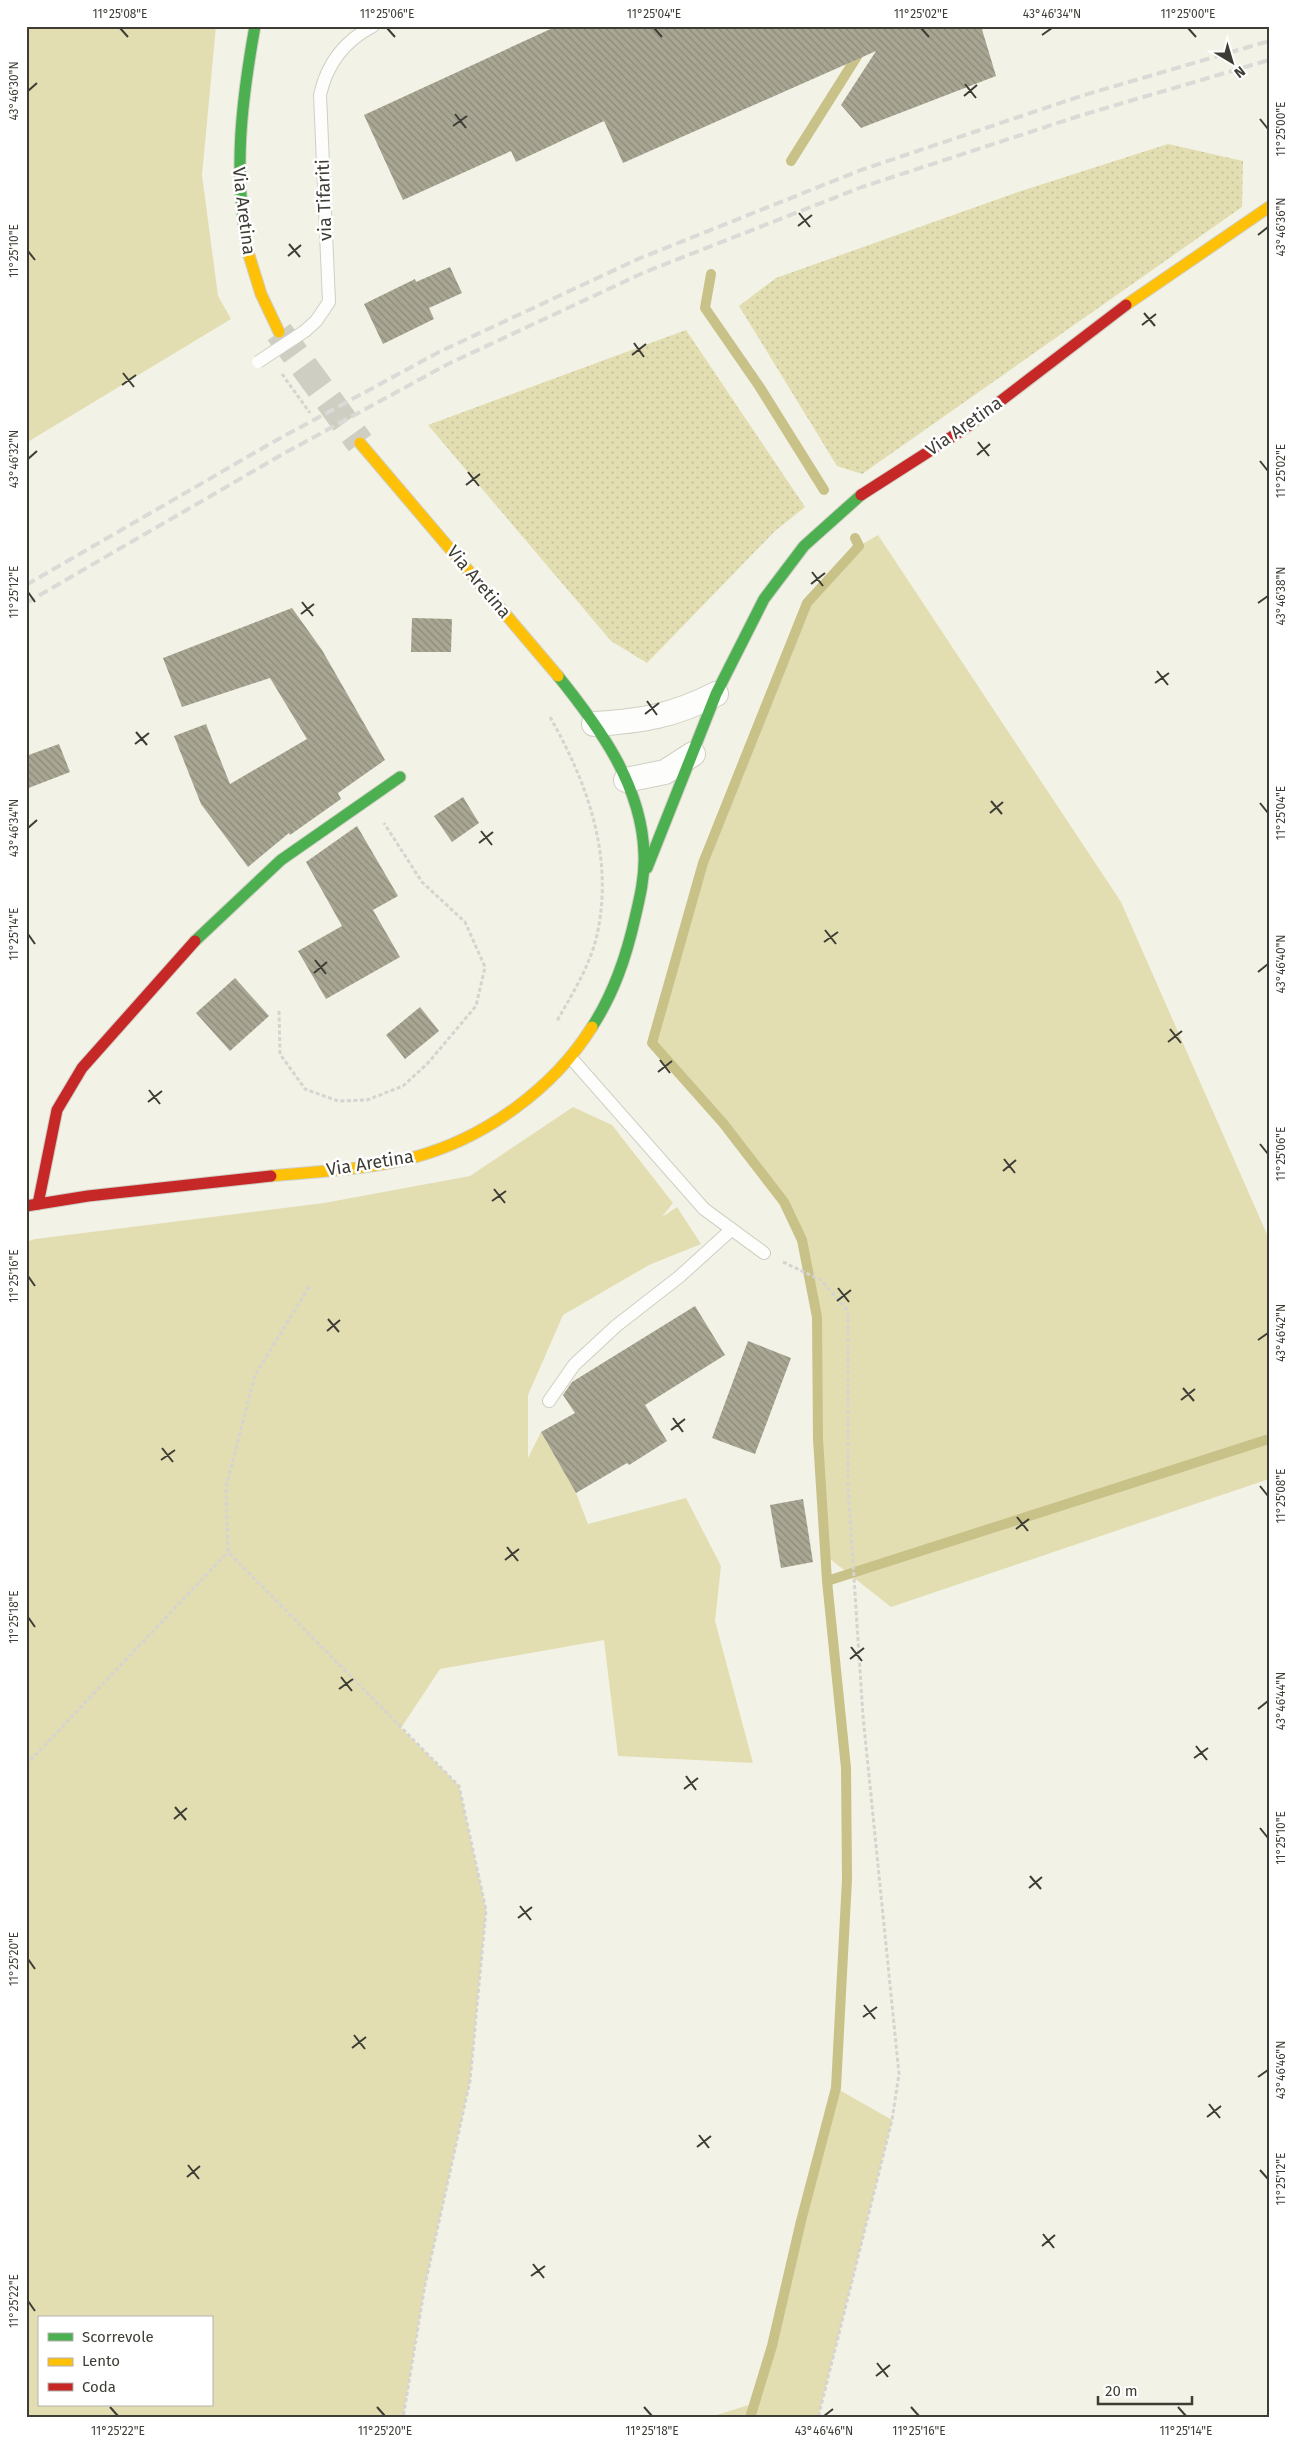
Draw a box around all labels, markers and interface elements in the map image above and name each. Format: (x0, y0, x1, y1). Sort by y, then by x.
text: 11°25'08"E (93, 7, 147, 21)
text: 11°25'06"E (360, 7, 414, 21)
text: 11°25'04"E (627, 7, 681, 21)
text: 11°25'02"E (894, 7, 948, 21)
text: 43°46'34"N (1023, 7, 1081, 21)
text: 11°25'00"E (1160, 7, 1216, 21)
north arrow (1208, 38, 1258, 88)
text: 43°46'30"N (7, 61, 21, 121)
text: N (1231, 62, 1249, 81)
text: 11°25'00"E (1274, 101, 1288, 157)
street label: via Tifariti (312, 159, 336, 241)
street label: Via Aretina (228, 166, 260, 256)
text: 43°46'36"N (1274, 198, 1288, 256)
text: 11°25'10"E (7, 224, 21, 278)
street label: Via Aretina (922, 392, 1006, 460)
text: 43°46'32"N (7, 430, 21, 488)
text: 11°25'02"E (1274, 444, 1288, 498)
street label: Via Aretina (442, 541, 516, 623)
text: 11°25'12"E (7, 565, 21, 619)
text: 43°46'38"N (1274, 566, 1288, 626)
text: 11°25'04"E (1274, 786, 1288, 840)
text: 43°46'34"N (7, 799, 21, 857)
text: 11°25'14"E (7, 908, 21, 960)
text: 43°46'40"N (1274, 934, 1288, 994)
text: 11°25'06"E (1274, 1127, 1288, 1181)
street label: Via Aretina (325, 1145, 415, 1181)
text: 11°25'16"E (7, 1249, 21, 1303)
text: 43°46'42"N (1274, 1304, 1288, 1362)
text: 11°25'08"E (1274, 1469, 1288, 1523)
text: 11°25'18"E (7, 1590, 21, 1644)
text: 43°46'44"N (1274, 1672, 1288, 1730)
text: 11°25'10"E (1274, 1811, 1288, 1865)
text: 11°25'20"E (7, 1932, 21, 1986)
text: 43°46'46"N (1274, 2041, 1288, 2099)
text: 11°25'12"E (1274, 2152, 1288, 2206)
text: 11°25'22"E (7, 2274, 21, 2328)
legend (38, 2316, 212, 2406)
text: Scorrevole (82, 2328, 154, 2346)
text: Lento (82, 2352, 120, 2370)
scale bar (1098, 2374, 1191, 2406)
text: Coda (82, 2378, 116, 2396)
text: 20 m (1105, 2382, 1138, 2400)
text: 11°25'22"E (91, 2424, 145, 2438)
text: 11°25'20"E (358, 2424, 412, 2438)
text: 11°25'18"E (625, 2424, 679, 2438)
text: 43°46'46"N (795, 2424, 853, 2438)
text: 11°25'16"E (892, 2424, 946, 2438)
text: 11°25'14"E (1160, 2424, 1212, 2438)

